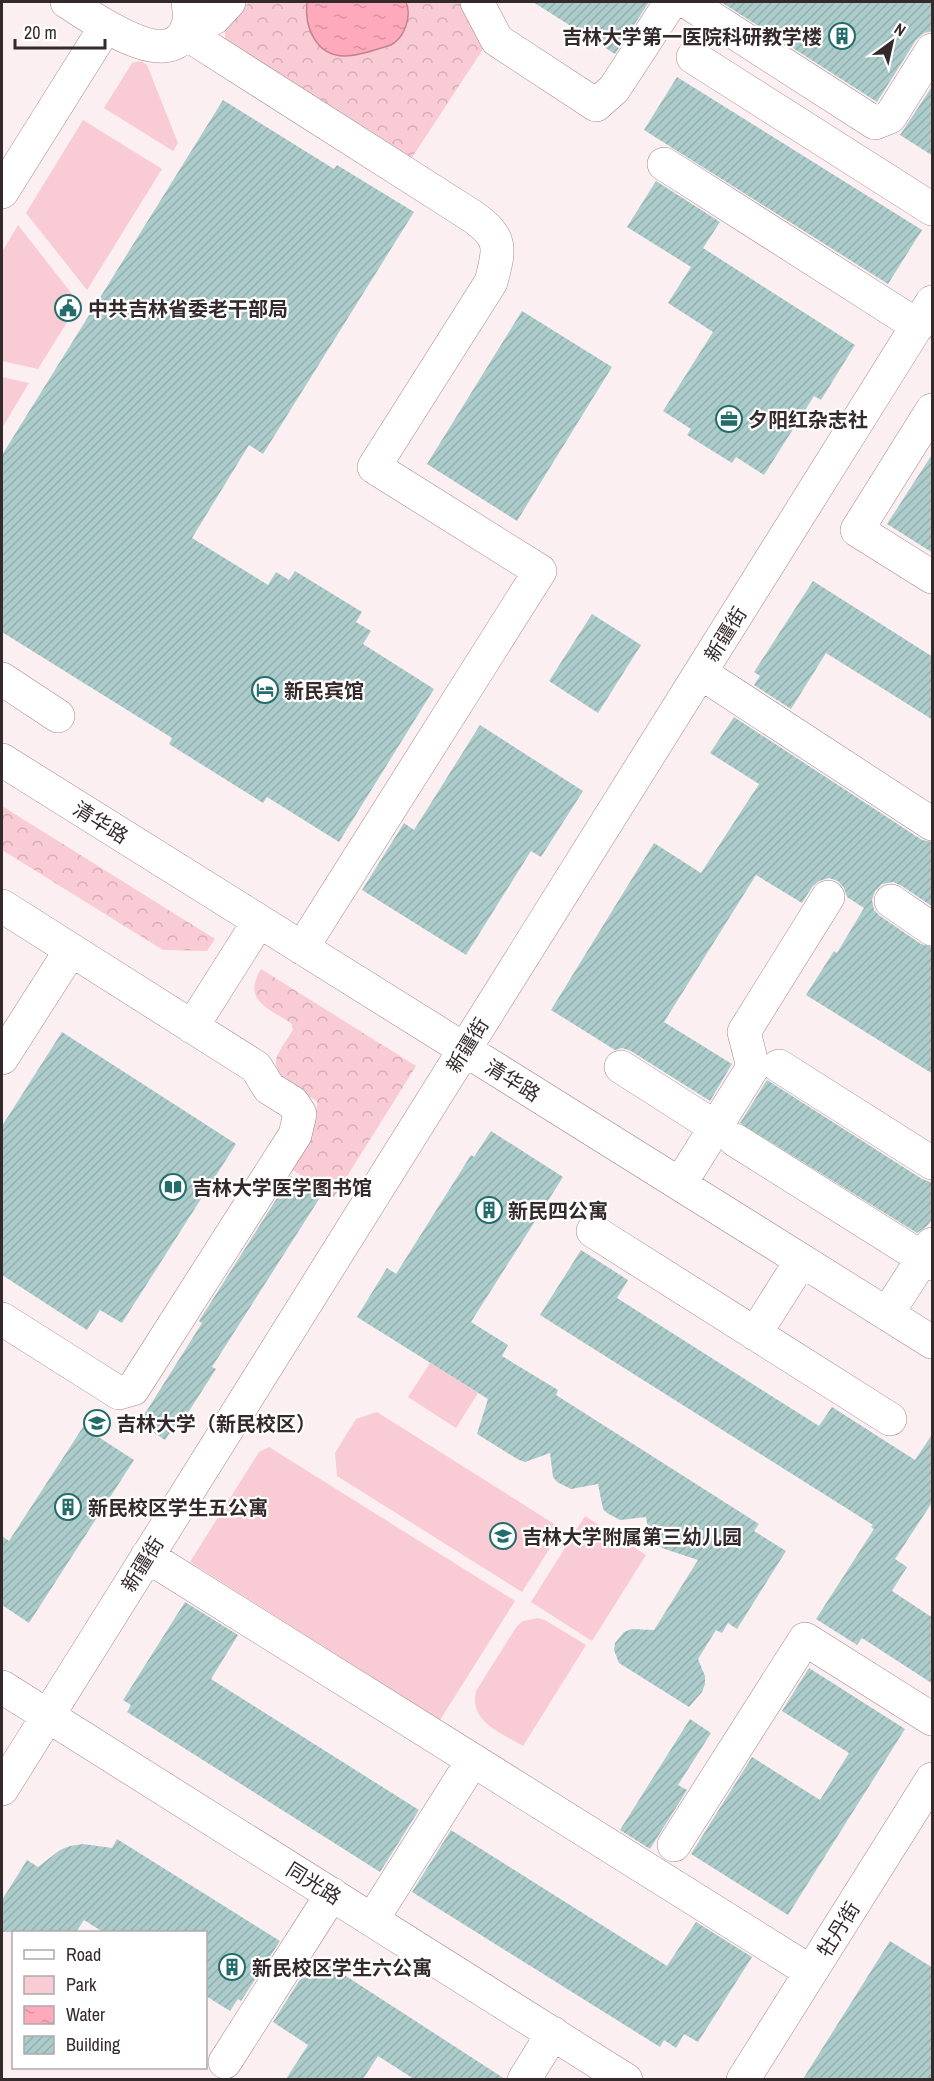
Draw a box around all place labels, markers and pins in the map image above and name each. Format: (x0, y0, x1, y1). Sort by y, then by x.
building icon: 吉林大学第一医院科研教学楼 (827, 21, 857, 51)
place label: 吉林大学第一医院科研教学楼 (562, 23, 822, 50)
public building icon: 中共吉林省委老干部局 (53, 293, 83, 323)
place label: 中共吉林省委老干部局 (88, 295, 288, 322)
office icon: 夕阳红杂志社 (714, 404, 744, 434)
place label: 夕阳红杂志社 (748, 406, 868, 433)
hotel icon: 新民宾馆 (250, 675, 280, 705)
place label: 新民宾馆 (284, 677, 364, 704)
library icon: 吉林大学医学图书馆 (158, 1172, 188, 1202)
place label: 吉林大学医学图书馆 (192, 1174, 372, 1201)
building icon: 新民四公寓 (474, 1195, 504, 1225)
place label: 新民四公寓 (508, 1197, 608, 1224)
school or university icon: 吉林大学（新民校区） (82, 1408, 112, 1438)
place label: 吉林大学（新民校区） (116, 1410, 316, 1437)
building icon: 新民校区学生五公寓 (53, 1492, 83, 1522)
place label: 新民校区学生五公寓 (88, 1494, 268, 1521)
school or university icon: 吉林大学附属第三幼儿园 (488, 1521, 518, 1551)
place label: 吉林大学附属第三幼儿园 (522, 1523, 742, 1550)
building icon: 新民校区学生六公寓 (217, 1952, 247, 1982)
place label: 新民校区学生六公寓 (252, 1954, 432, 1981)

